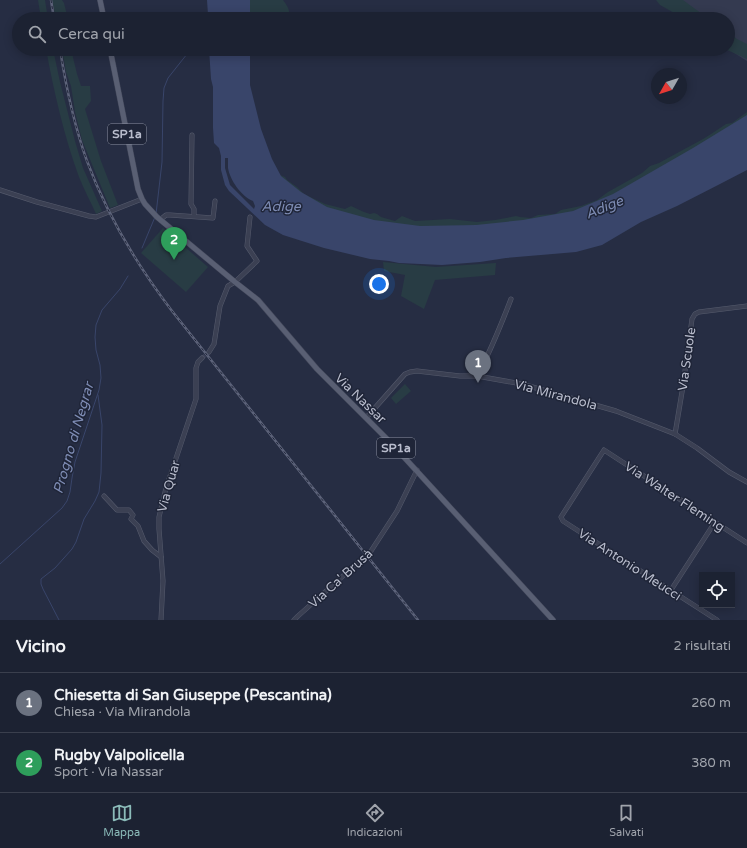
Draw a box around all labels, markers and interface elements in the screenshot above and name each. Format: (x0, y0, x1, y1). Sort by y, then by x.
search box (12, 12, 735, 56)
icon: search (26, 23, 48, 45)
text: Cerca qui (58, 25, 125, 43)
north arrow (651, 68, 687, 104)
road number: SP1a (108, 124, 146, 144)
water label: Adige (583, 192, 627, 223)
water label: Adige (261, 198, 302, 215)
pin: 2 (161, 227, 187, 260)
your location (369, 274, 389, 294)
street label: Via Scuole (675, 326, 699, 392)
pin: 1 (465, 350, 491, 383)
street label: Via Nassar (331, 370, 389, 427)
street label: Via Mirandola (512, 376, 599, 414)
water label: Progno di Negrar (49, 379, 98, 496)
road number: SP1a (377, 438, 415, 458)
street label: Via Quar (154, 458, 184, 514)
street label: Via Walter Fleming (621, 458, 728, 535)
street label: Via Antonio Meucci (575, 525, 684, 604)
street label: Via Ca' Brusà (305, 546, 376, 612)
map controls (699, 572, 735, 608)
button: locate (699, 572, 735, 608)
text: Vicino (16, 636, 66, 657)
text: 2 risultati (674, 638, 731, 654)
text: Chiesetta di San Giuseppe (Pescantina) (54, 686, 332, 704)
text: 1 (25, 695, 33, 711)
text: 260 m (691, 695, 731, 711)
text: Chiesa · Via Mirandola (54, 704, 191, 720)
text: Rugby Valpolicella (54, 746, 185, 764)
text: 2 (25, 755, 33, 771)
text: 380 m (691, 755, 731, 771)
text: Sport · Via Nassar (54, 764, 163, 780)
tab: Mappa (103, 802, 140, 839)
tab: Indicazioni (347, 802, 403, 839)
tab: Salvati (609, 802, 644, 839)

